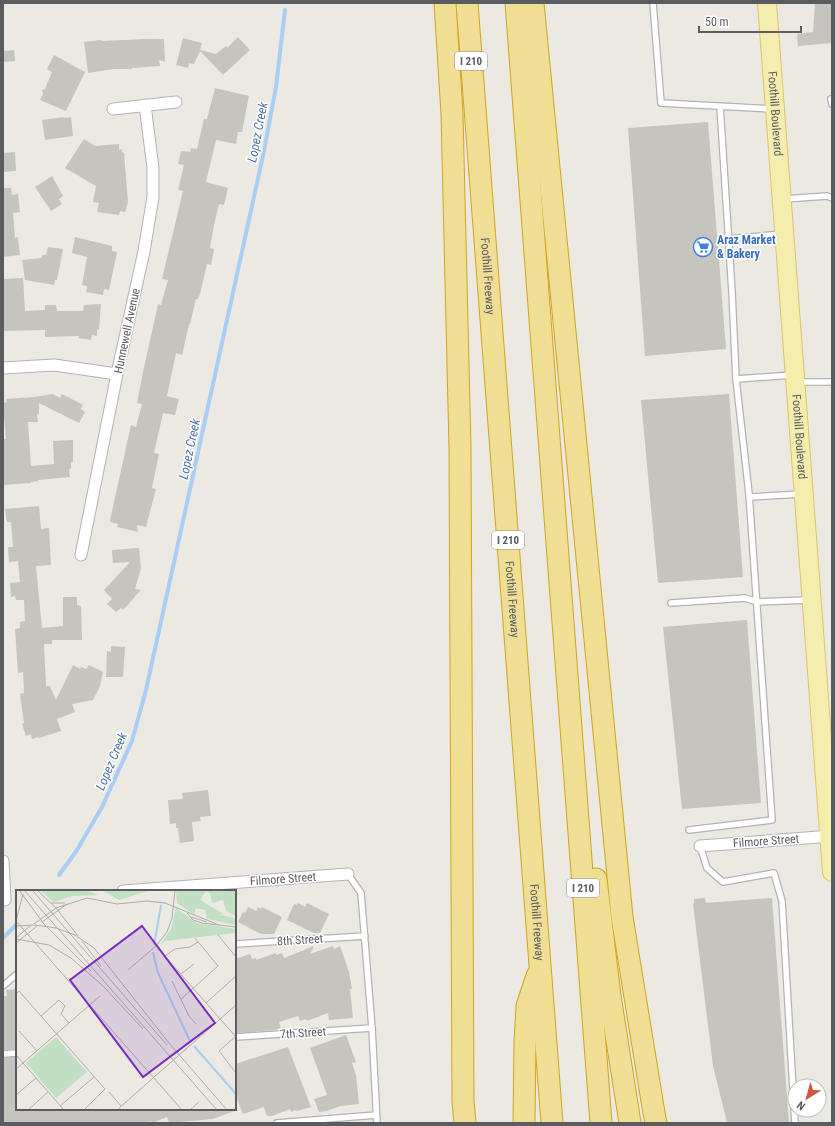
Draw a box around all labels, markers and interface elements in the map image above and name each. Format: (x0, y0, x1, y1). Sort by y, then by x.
scale bar (699, 8, 801, 34)
text: 50 m (705, 15, 729, 29)
road number: I 210 (455, 52, 487, 70)
street label: Foothill Boulevard (765, 71, 785, 157)
water label: Lopez Creek (244, 100, 271, 164)
place label: Araz Market & Bakery (717, 233, 776, 261)
supermarket icon: Araz Market & Bakery (692, 236, 714, 258)
street label: Foothill Freeway (478, 237, 498, 315)
street label: Hunnewell Avenue (111, 287, 143, 375)
street label: Foothill Boulevard (789, 394, 810, 480)
water label: Lopez Creek (176, 417, 203, 481)
road number: I 210 (492, 531, 524, 549)
street label: Foothill Freeway (502, 560, 522, 638)
water label: Lopez Creek (93, 730, 130, 792)
street label: Filmore Street (732, 832, 800, 850)
street label: Filmore Street (249, 870, 317, 888)
road number: I 210 (567, 879, 599, 897)
street label: Foothill Freeway (527, 883, 547, 961)
inset map (16, 890, 236, 1110)
street label: 8th Street (276, 931, 324, 949)
street label: 7th Street (279, 1024, 327, 1042)
north arrow (787, 1078, 827, 1118)
text: N (794, 1098, 808, 1113)

